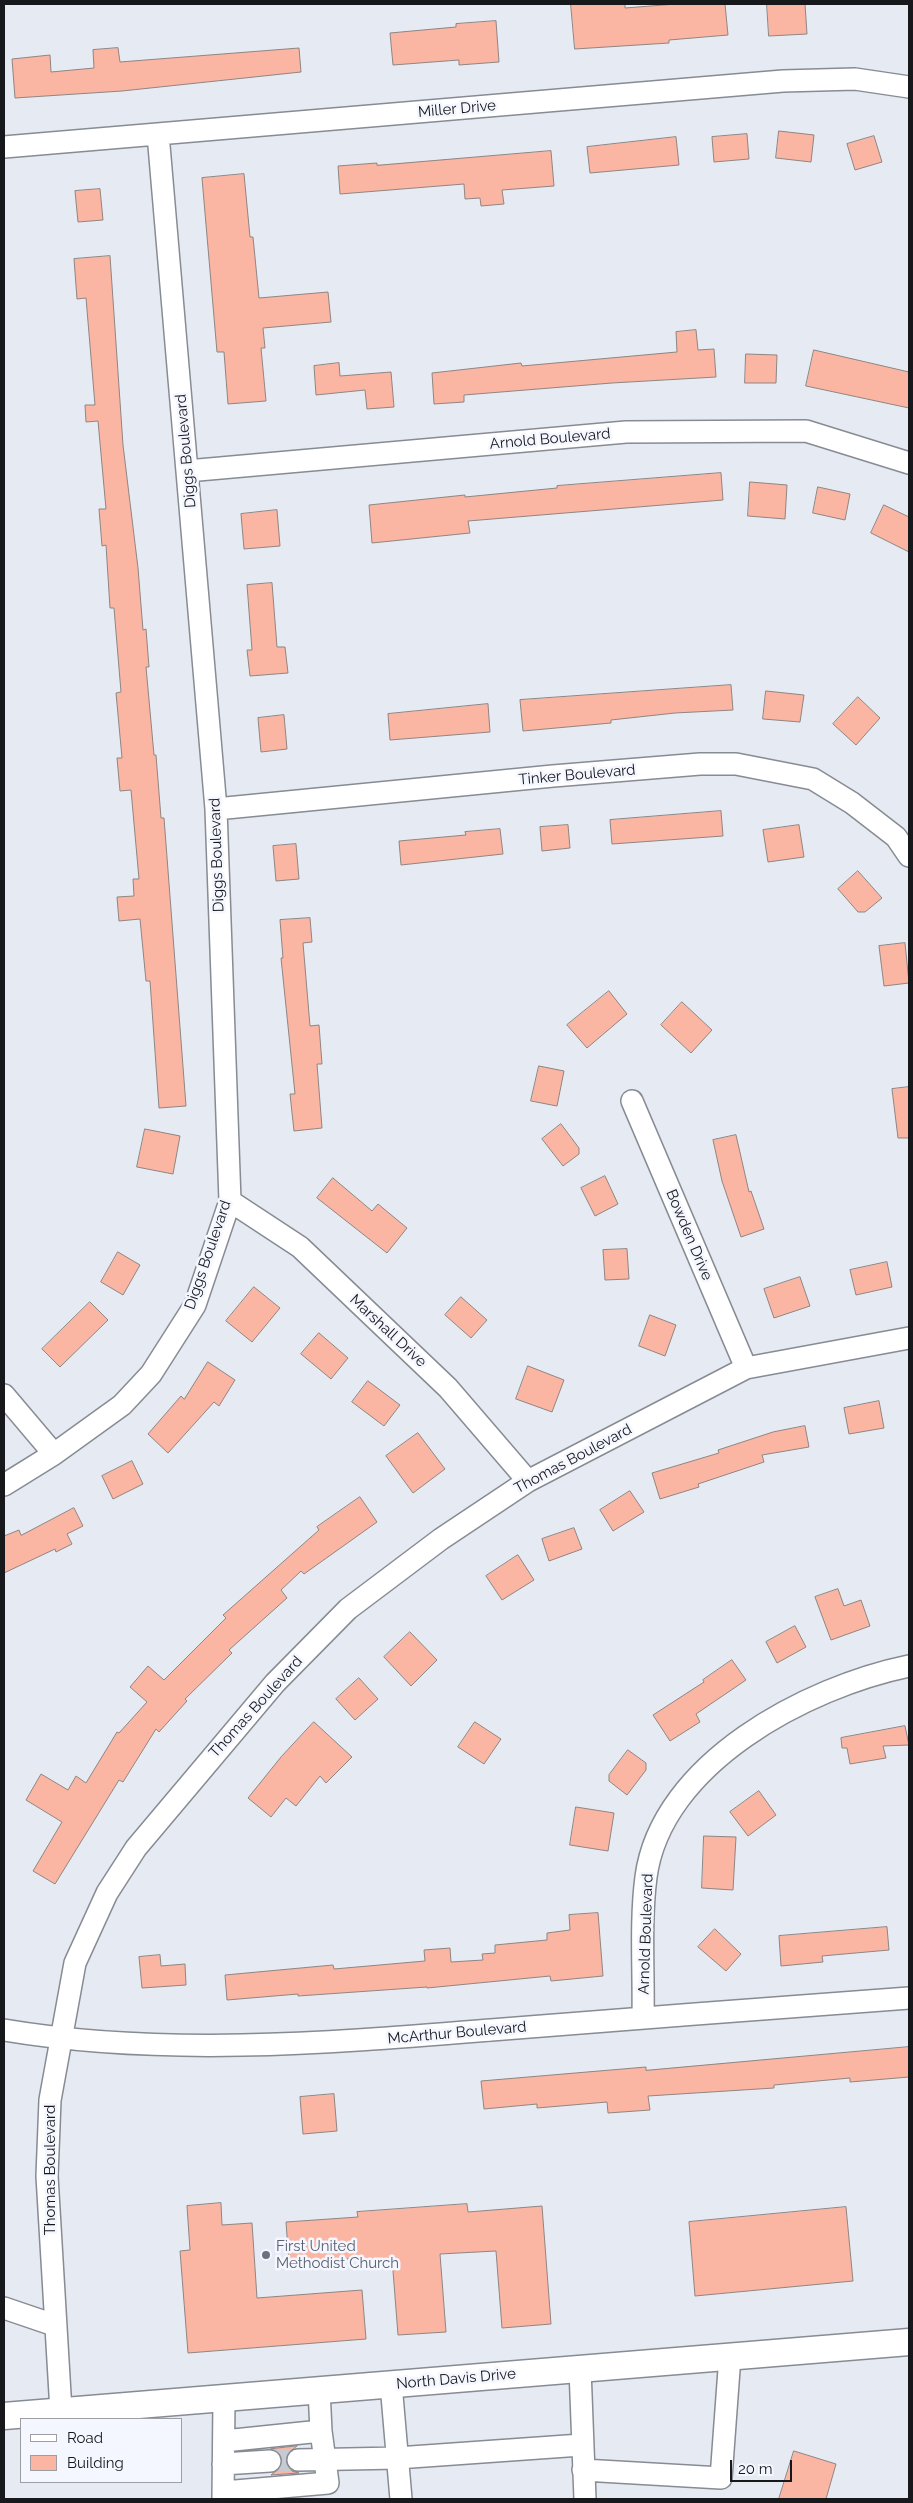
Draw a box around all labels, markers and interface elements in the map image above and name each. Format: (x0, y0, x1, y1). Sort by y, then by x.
street label: Miller Drive (417, 97, 497, 121)
street label: Diggs Boulevard (172, 393, 200, 509)
street label: Arnold Boulevard (489, 425, 611, 453)
street label: Tinker Boulevard (518, 761, 636, 789)
street label: Diggs Boulevard (206, 797, 228, 913)
street label: Bowden Drive (662, 1187, 716, 1283)
street label: Diggs Boulevard (181, 1198, 235, 1312)
street label: Marshall Drive (346, 1291, 430, 1371)
street label: Thomas Boulevard (511, 1420, 635, 1498)
street label: Thomas Boulevard (206, 1652, 306, 1762)
street label: Arnold Boulevard (635, 1873, 657, 1995)
street label: McArthur Boulevard (387, 2018, 527, 2048)
street label: Thomas Boulevard (41, 2105, 59, 2235)
place label: First United Methodist Church (276, 2237, 399, 2272)
marker: First United Methodist Church (260, 2249, 272, 2261)
street label: North Davis Drive (395, 2365, 517, 2393)
legend (20, 2418, 182, 2483)
text: Road (67, 2429, 103, 2447)
scale bar (733, 2450, 796, 2482)
text: Building (67, 2454, 124, 2472)
text: 20 m (738, 2460, 773, 2478)

